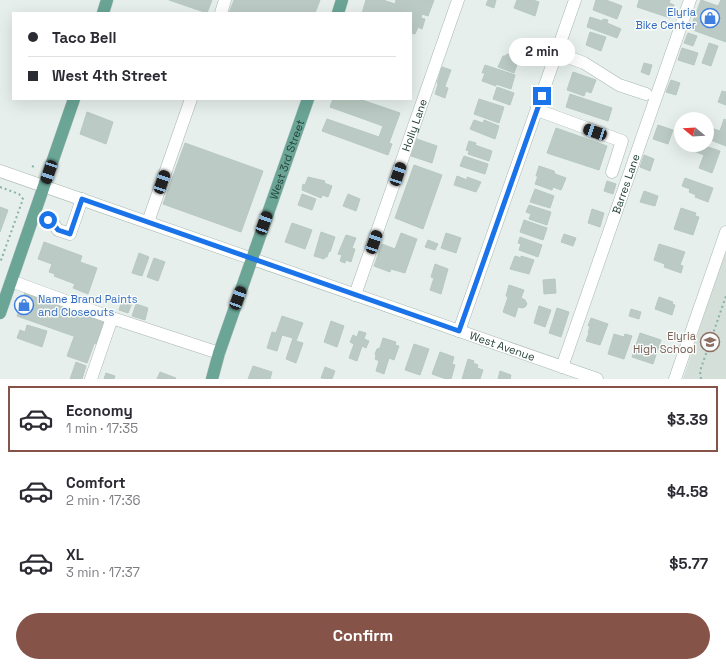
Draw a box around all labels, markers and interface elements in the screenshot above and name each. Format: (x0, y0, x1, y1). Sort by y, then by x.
place label: Elyria Bike Center (635, 5, 697, 32)
shop icon: Elyria Bike Center (699, 7, 721, 29)
text: Taco Bell (52, 28, 116, 47)
callout: 2 min (509, 38, 575, 66)
text: 2 min (525, 43, 559, 60)
text: West 4th Street (52, 66, 167, 85)
route end (533, 87, 551, 105)
street label: Holly Lane (399, 97, 430, 153)
north arrow (674, 112, 714, 152)
map controls (674, 112, 714, 152)
street label: West 3rd Street (266, 118, 307, 201)
car (582, 122, 608, 142)
street label: Barres Lane (609, 152, 643, 216)
car (39, 159, 59, 185)
car (388, 161, 408, 187)
car (152, 169, 172, 195)
car (254, 210, 274, 236)
route start (39, 211, 57, 229)
car (364, 229, 384, 255)
car (228, 285, 248, 311)
place label: Name Brand Paints and Closeouts (38, 292, 138, 319)
shop icon: Name Brand Paints and Closeouts (13, 294, 35, 316)
street label: West Avenue (468, 328, 537, 364)
place label: Elyria High School (633, 329, 697, 356)
school or university icon: Elyria High School (699, 331, 721, 353)
icon: car (18, 401, 54, 437)
text: Economy (66, 401, 133, 420)
text: $3.39 (667, 410, 708, 429)
text: 1 min · 17:35 (66, 420, 138, 437)
icon: car (18, 473, 54, 509)
text: Comfort (66, 473, 126, 492)
text: $4.58 (667, 482, 708, 501)
text: 2 min · 17:36 (66, 492, 141, 509)
icon: car (18, 545, 54, 581)
text: XL (66, 545, 84, 564)
text: $5.77 (669, 554, 708, 573)
text: 3 min · 17:37 (66, 564, 140, 581)
button: Confirm (16, 613, 710, 659)

